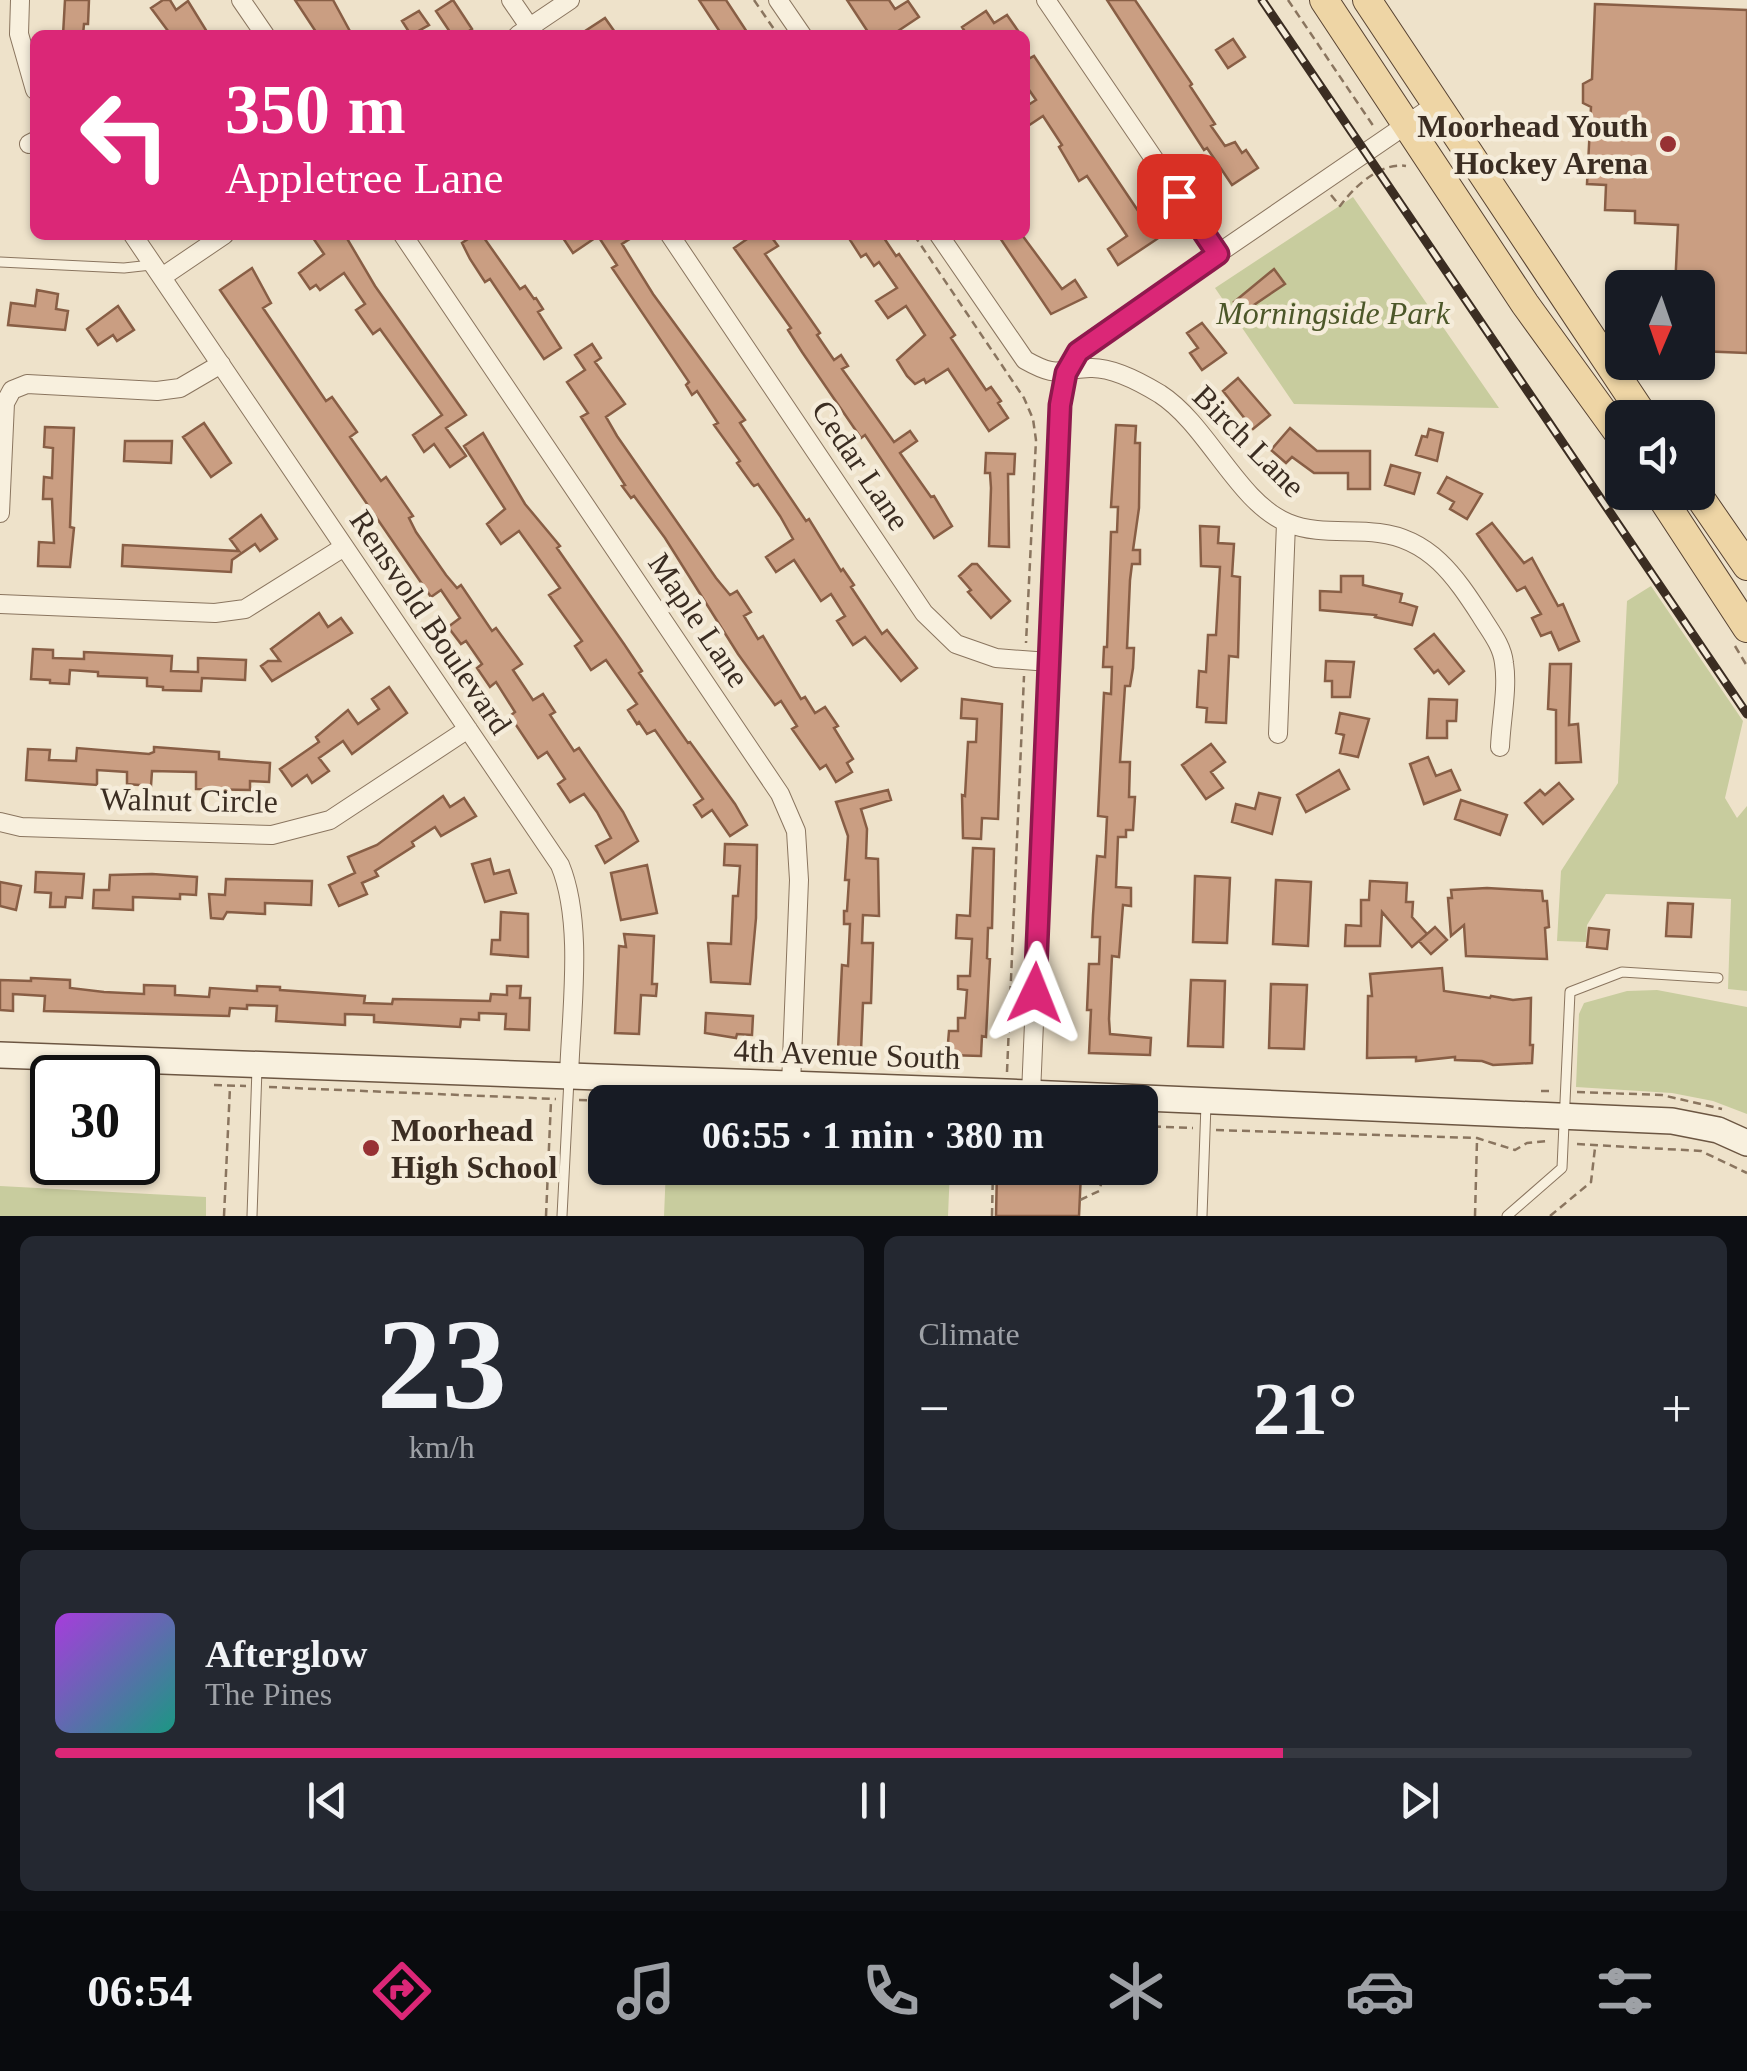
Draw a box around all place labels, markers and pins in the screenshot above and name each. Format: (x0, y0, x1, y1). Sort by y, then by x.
place label: Moorhead Youth Hockey Arena (1417, 108, 1648, 181)
marker: Moorhead Youth Hockey Arena (1657, 133, 1679, 155)
pin (1137, 154, 1222, 239)
place label: Moorhead High School (391, 1112, 557, 1185)
marker: Moorhead High School (360, 1137, 382, 1159)

